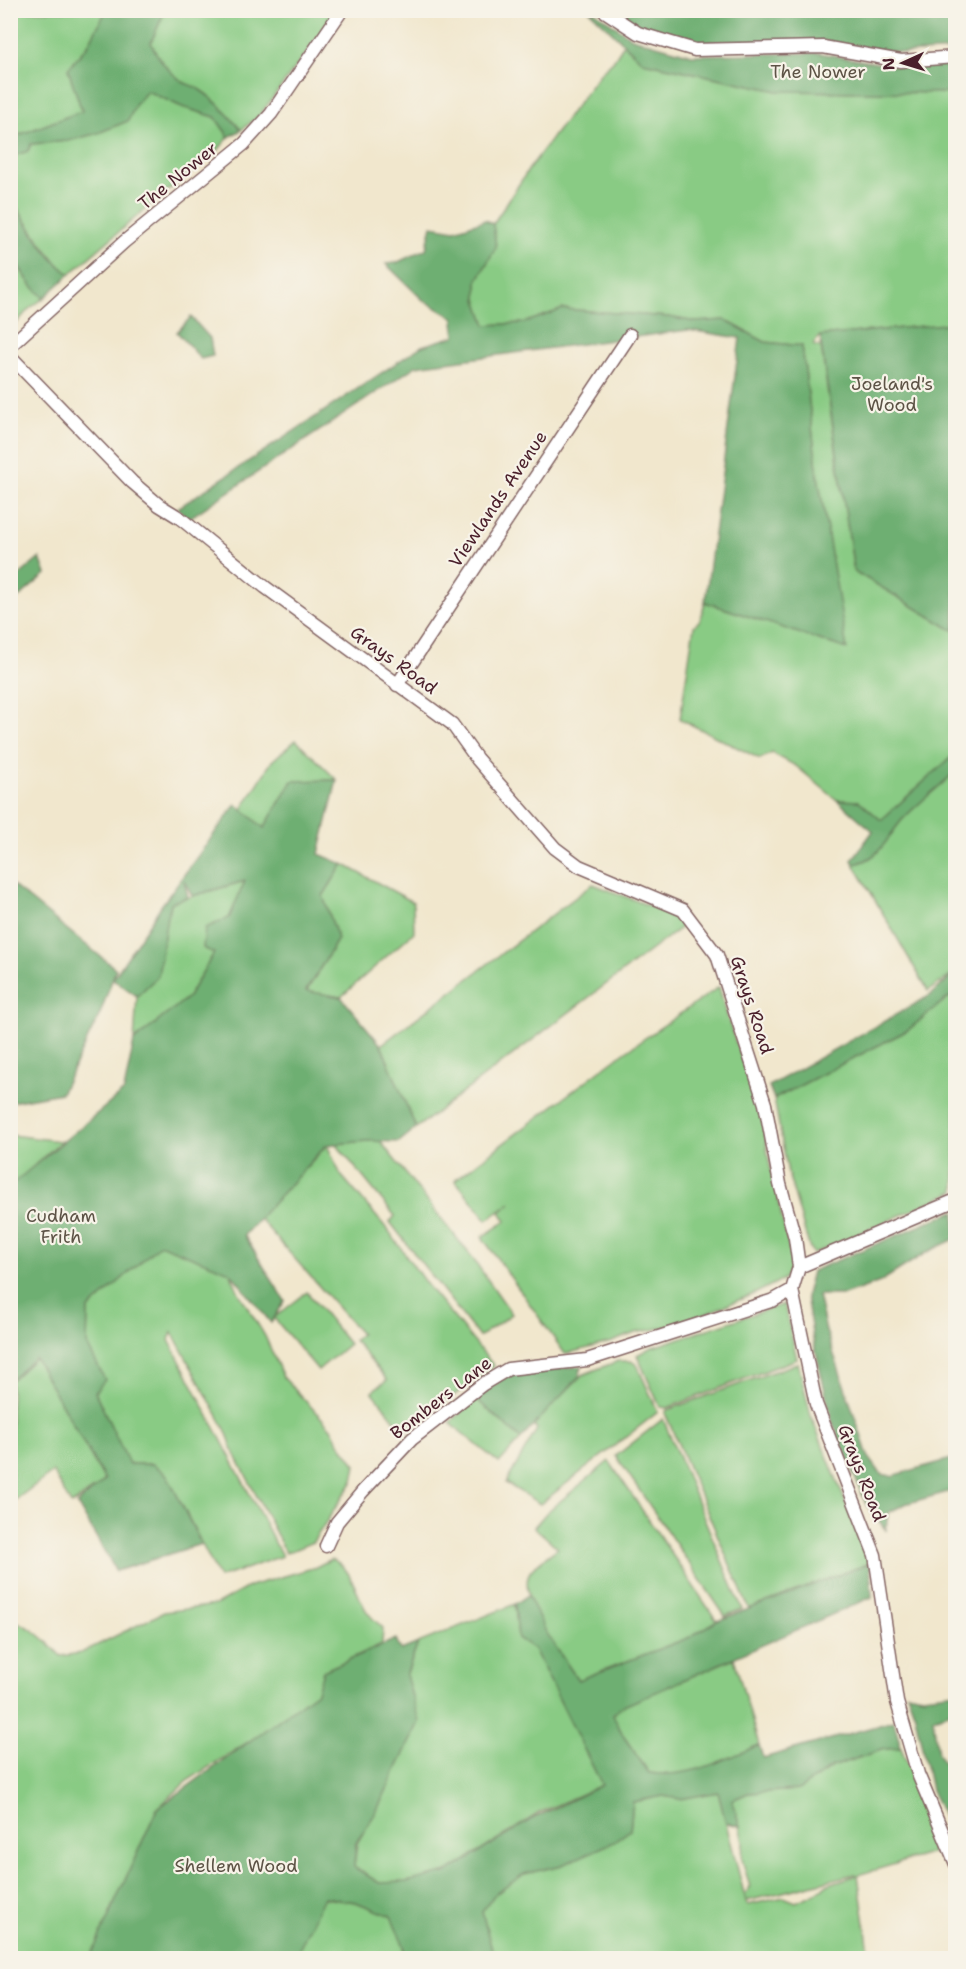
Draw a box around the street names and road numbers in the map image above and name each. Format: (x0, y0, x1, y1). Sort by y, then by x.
street label: The Nower (133, 137, 223, 215)
street label: Viewlands Avenue (443, 426, 553, 572)
street label: Grays Road (346, 620, 442, 700)
street label: Grays Road (725, 953, 779, 1057)
street label: Bombers Lane (386, 1351, 496, 1445)
street label: Grays Road (832, 1421, 892, 1525)

